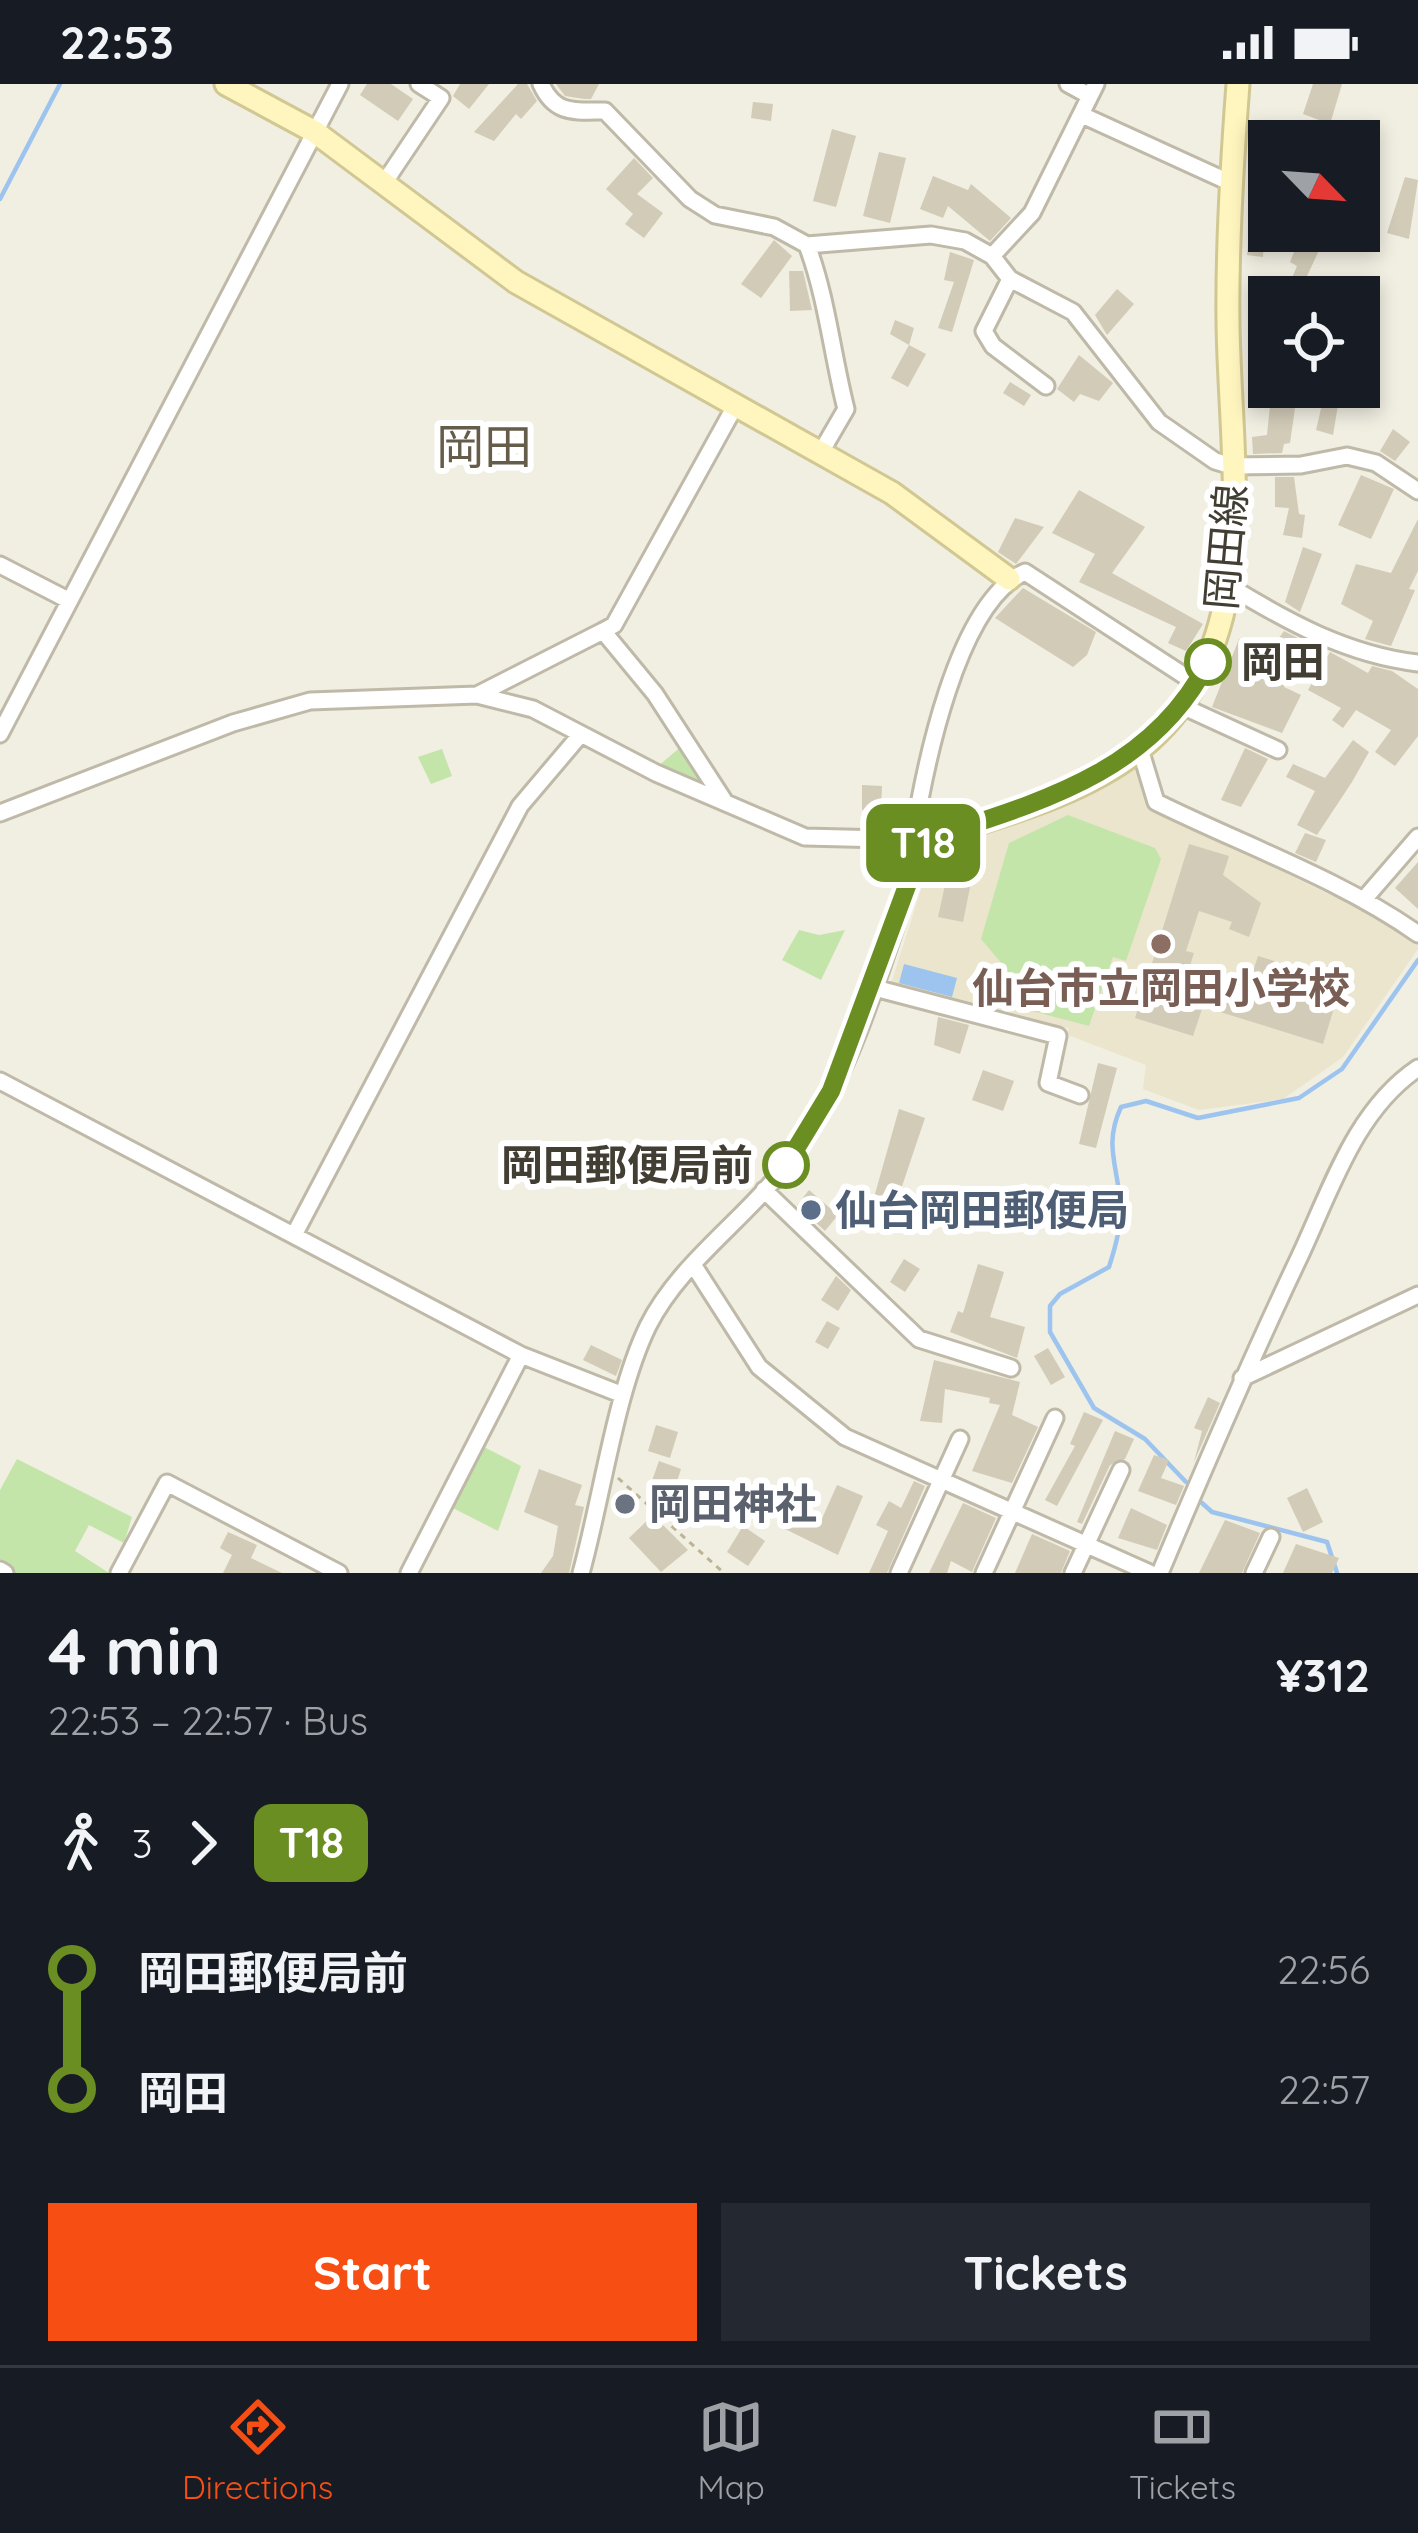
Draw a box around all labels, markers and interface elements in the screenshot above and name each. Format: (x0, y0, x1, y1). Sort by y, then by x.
text: 22:53 (60, 14, 174, 70)
north arrow (1248, 120, 1380, 252)
map controls (1248, 120, 1380, 408)
button: locate (1248, 276, 1380, 408)
district label: 岡田 (436, 416, 532, 476)
street label: 岡田線 (1194, 482, 1257, 612)
place label: 岡田 (1241, 635, 1325, 688)
marker: 岡田 (1186, 640, 1230, 684)
line badge: T18 (854, 804, 992, 882)
text: T18 (890, 816, 956, 869)
marker: 仙台市立岡田小学校 (1148, 931, 1174, 957)
place label: 仙台市立岡田小学校 (972, 961, 1350, 1014)
place label: 岡田郵便局前 (501, 1138, 753, 1191)
marker: 岡田郵便局前 (764, 1143, 808, 1187)
place label: 仙台岡田郵便局 (835, 1183, 1129, 1236)
marker: 仙台岡田郵便局 (798, 1197, 824, 1223)
place label: 岡田神社 (649, 1477, 817, 1530)
marker: 岡田神社 (612, 1491, 638, 1517)
text: 4 min (48, 1609, 221, 1692)
text: ¥312 (1276, 1647, 1370, 1703)
text: 22:53 – 22:57 · Bus (48, 1696, 368, 1745)
icon: walk (48, 1810, 114, 1876)
icon: forward (170, 1810, 236, 1876)
text: T18 (278, 1816, 344, 1869)
text: 3 (132, 1819, 152, 1868)
text: 岡田郵便局前 (138, 1944, 408, 2000)
text: 22:56 (1277, 1945, 1370, 1994)
text: 岡田 (138, 2064, 228, 2120)
text: 22:57 (1278, 2065, 1370, 2114)
button: Start (48, 2203, 697, 2341)
button: Tickets (721, 2203, 1370, 2341)
tab: Directions (182, 2394, 333, 2507)
tab: Map (697, 2394, 765, 2507)
tab: Tickets (1129, 2394, 1236, 2507)

